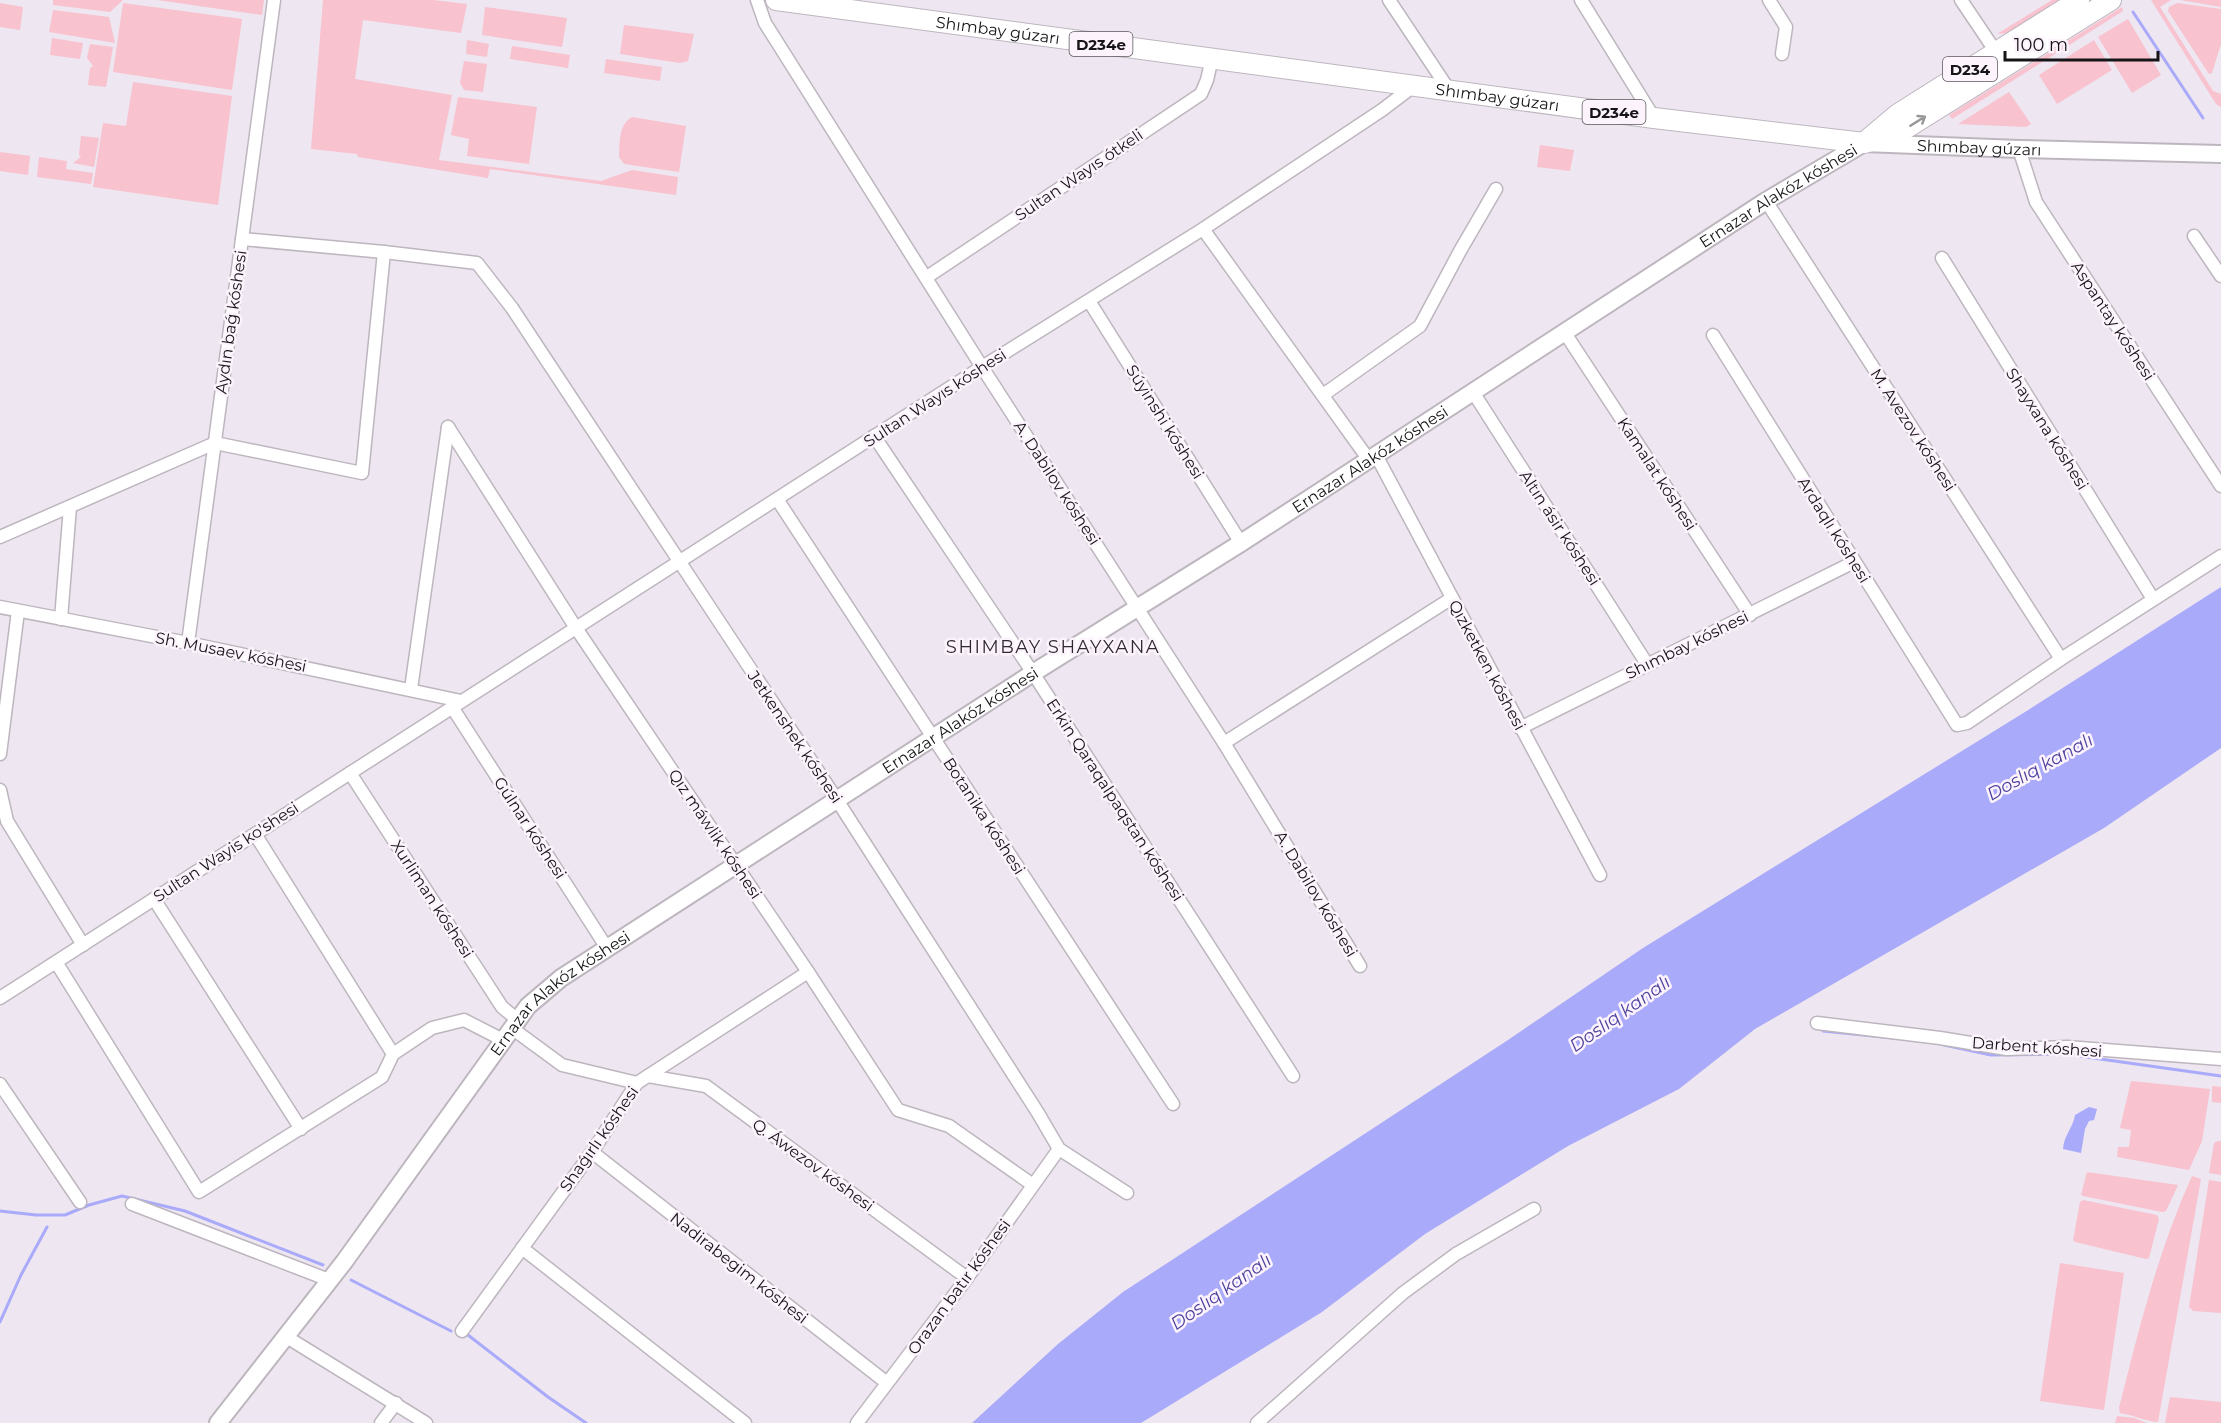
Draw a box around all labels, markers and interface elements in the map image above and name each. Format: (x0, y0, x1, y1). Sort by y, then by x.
street label: Shımbay gúzarı (935, 12, 1061, 48)
scale bar (2005, 24, 2158, 62)
road number: D234e (1070, 32, 1132, 56)
text: 100 m (2014, 34, 2068, 56)
road number: D234 (1943, 57, 1997, 81)
street label: Shımbay gúzarı (1434, 79, 1561, 115)
road number: D234e (1582, 100, 1646, 124)
one-way arrow (1909, 115, 1926, 128)
street label: Sultan Wayıs ótkeli (1011, 125, 1147, 225)
street label: Shımbay gúzarı (1917, 136, 2042, 159)
street label: Ernazar Alakóz kóshesi (1696, 140, 1861, 251)
street label: Aydın baǵ kóshesi (212, 249, 250, 395)
street label: Aspantay kóshesi (2067, 258, 2159, 384)
street label: Sultan Wayıs kóshesi (860, 345, 1010, 451)
street label: Súyinshi kóshesi (1122, 361, 1208, 483)
street label: M. Avezov kóshesi (1866, 365, 1960, 495)
street label: Shayxana kóshesi (2002, 365, 2092, 493)
street label: Ernazar Alakóz kóshesi (1288, 401, 1451, 517)
street label: Kamalat kóshesi (1613, 414, 1701, 534)
street label: A. Dabilov kóshesi (1010, 417, 1104, 549)
street label: Altın ásir kóshesi (1516, 467, 1604, 589)
street label: Ardaqlı kóshesi (1794, 474, 1874, 586)
street label: Qızketken kóshesi (1445, 597, 1529, 733)
street label: Shımbay kóshesi (1622, 607, 1752, 683)
street label: Sh. Musaev kóshesi (154, 628, 308, 676)
district label: SHIMBAY SHAYXANA (946, 636, 1160, 658)
street label: Ernazar Alakóz kóshesi (878, 663, 1041, 778)
street label: Jetkenshek kóshesi (743, 666, 846, 807)
street label: Erkin Qaraqalpaqstan kóshesi (1042, 695, 1188, 905)
water label: Doslıq kanalı (1983, 729, 2097, 805)
street label: Botanika kóshesi (939, 754, 1029, 878)
street label: Qız máwlik kóshesi (664, 765, 766, 903)
street label: Gúlnar kóshesi (490, 773, 570, 883)
street label: Sultan Wayis ko'shesi (150, 798, 302, 906)
street label: A. Dabilov kóshesi (1271, 827, 1361, 961)
street label: Xurliman kóshesi (387, 836, 477, 962)
street label: Ernazar Alakóz kóshesi (486, 927, 633, 1059)
water label: Doslıq kanalı (1565, 971, 1675, 1057)
street label: Darbent kóshesi (1971, 1033, 2103, 1061)
street label: Shaǵırlı kóshesi (556, 1083, 642, 1195)
street label: Q. Áwezov kóshesi (749, 1115, 877, 1215)
street label: Nadirabegim kóshesi (666, 1208, 812, 1328)
street label: Orazan batır kóshesi (904, 1216, 1014, 1358)
water label: Doslıq kanalı (1166, 1249, 1276, 1335)

